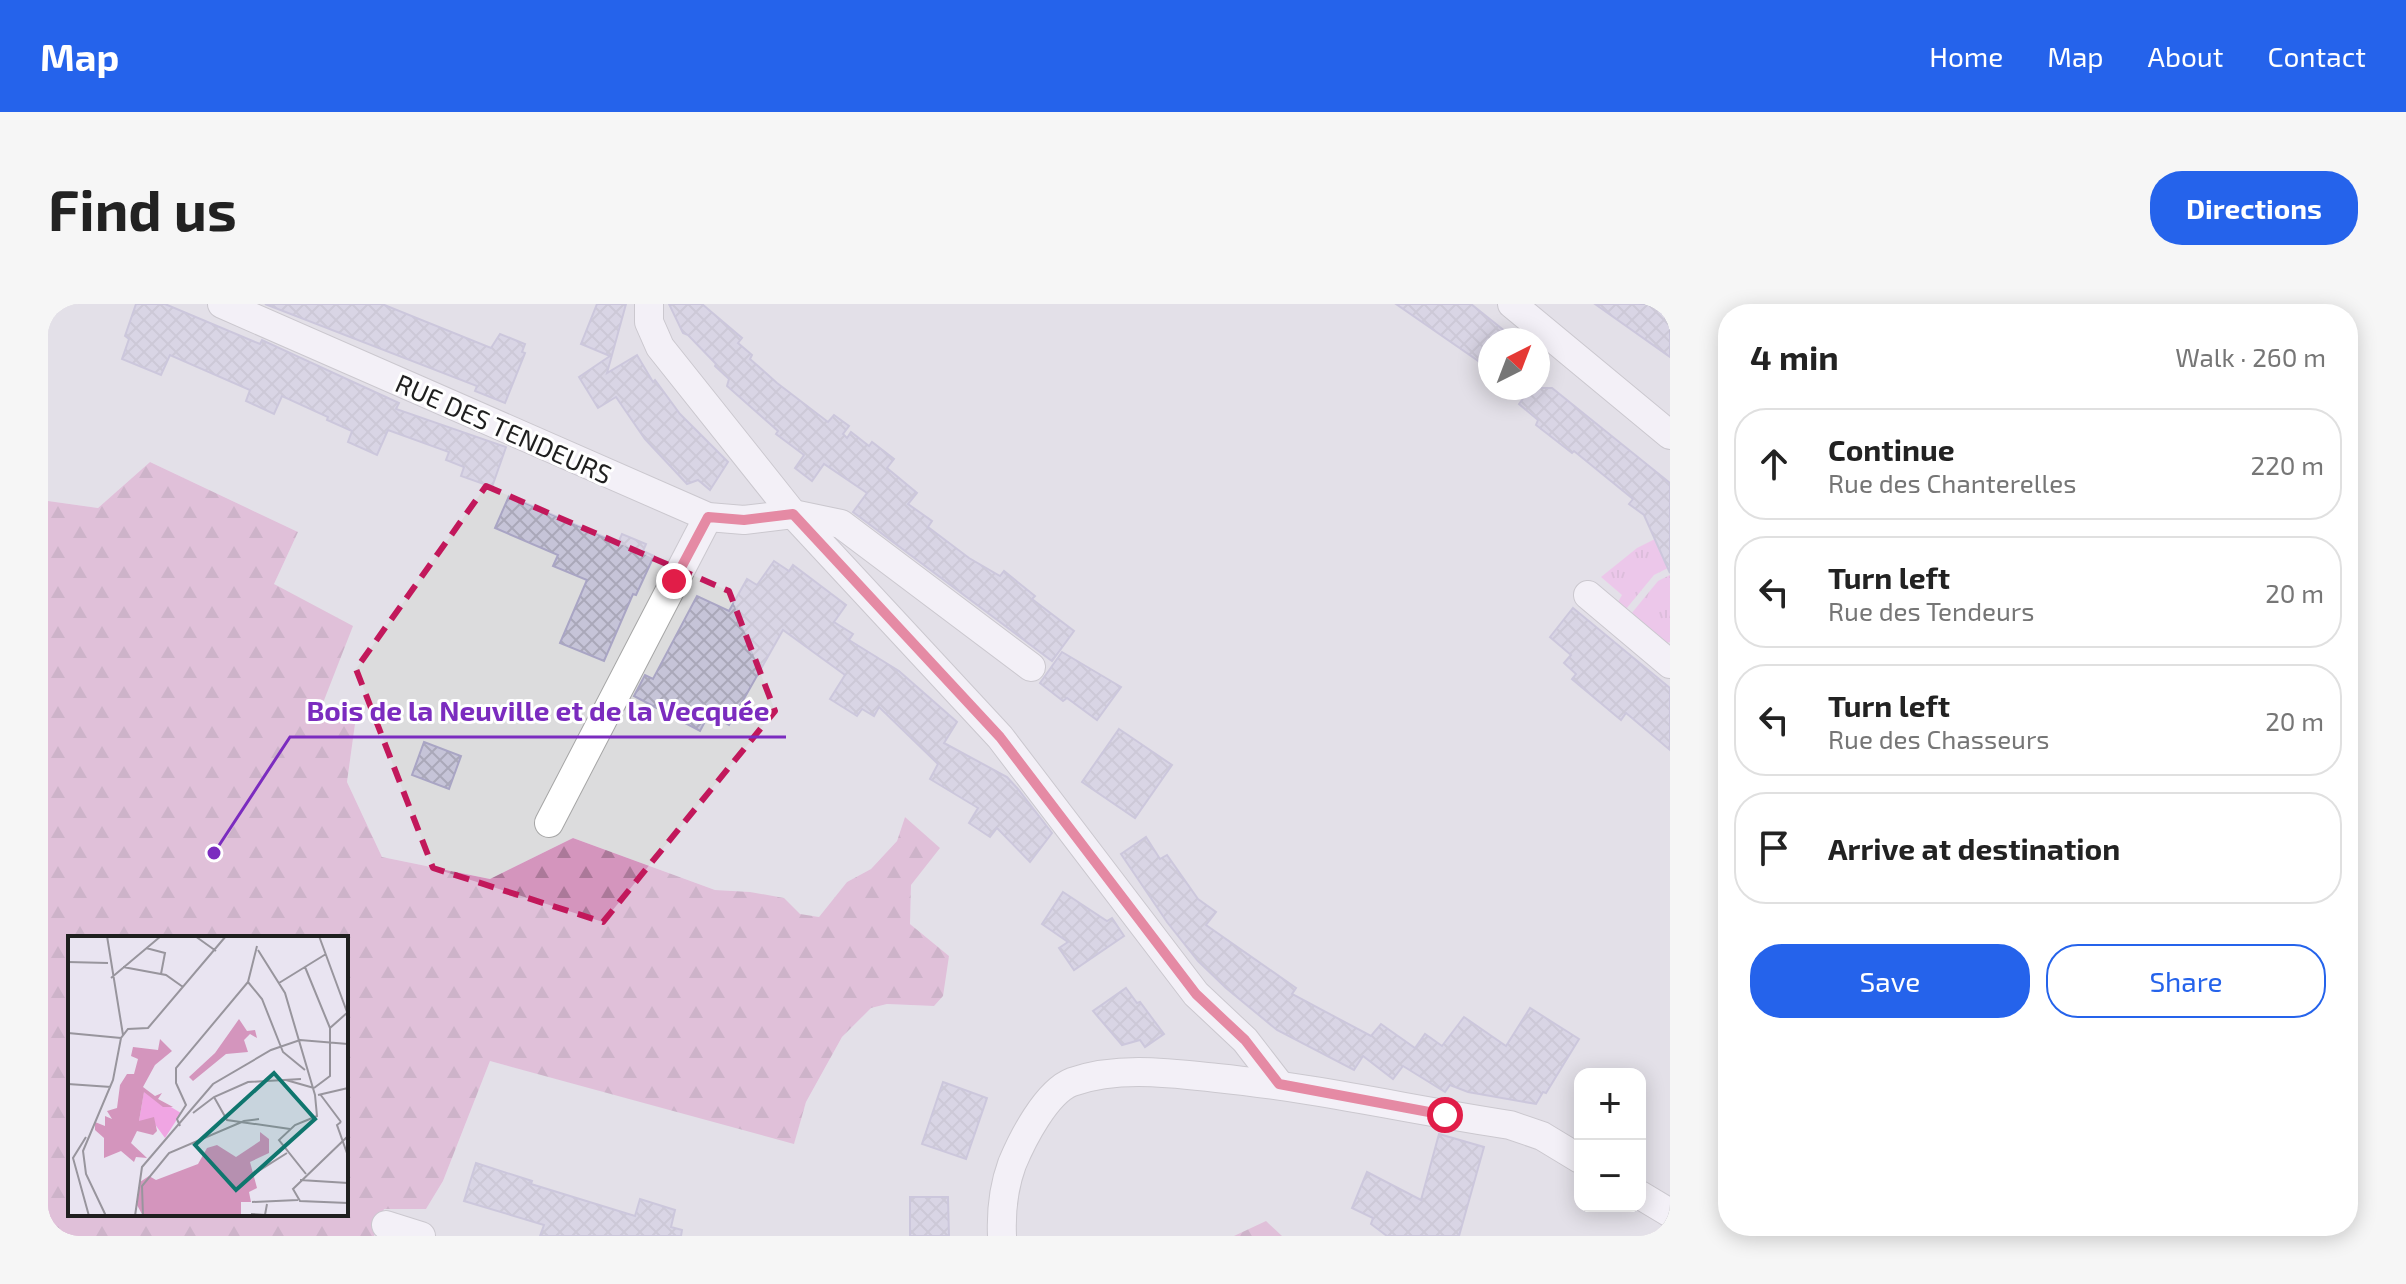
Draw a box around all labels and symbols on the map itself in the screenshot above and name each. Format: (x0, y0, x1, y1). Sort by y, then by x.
north arrow (1478, 328, 1550, 400)
street label: RUE DES TENDEURS (391, 366, 617, 490)
route end (656, 563, 692, 599)
callout: Bois de la Neuville et de la Vecquée (290, 685, 786, 737)
text: Bois de la Neuville et de la Vecquée (306, 693, 770, 727)
inset map (68, 936, 348, 1216)
route start (1427, 1097, 1463, 1133)

